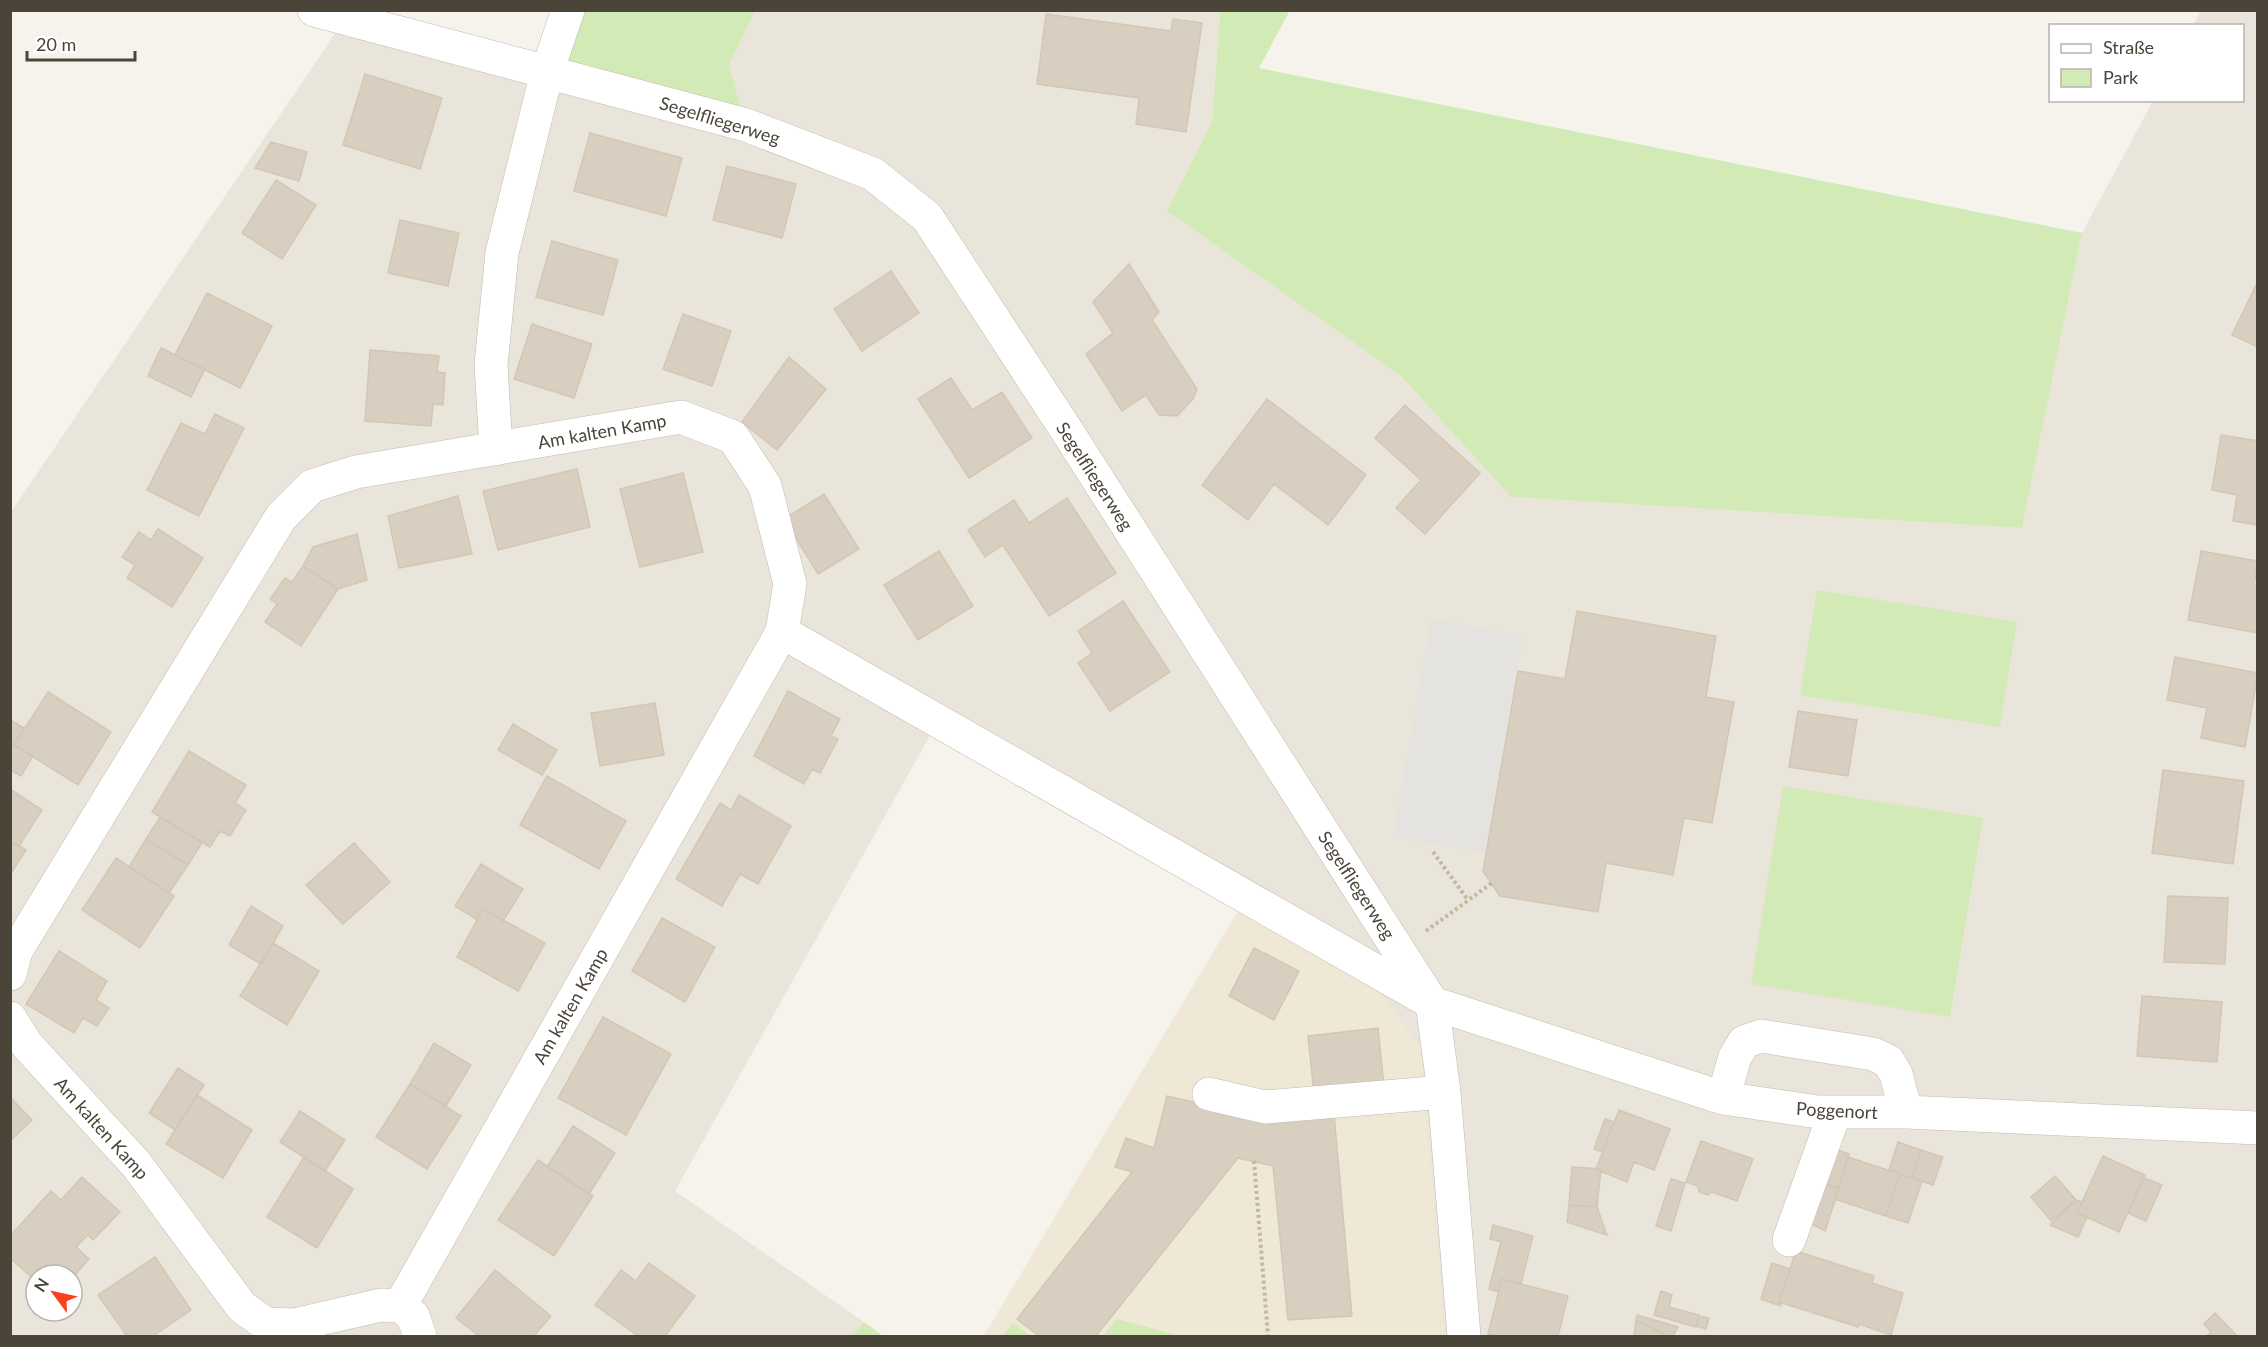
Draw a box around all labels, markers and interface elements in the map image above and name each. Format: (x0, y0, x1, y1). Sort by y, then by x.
scale bar (27, 24, 135, 62)
legend (2049, 24, 2244, 102)
text: 20 m (36, 33, 76, 55)
text: Straße (2103, 36, 2154, 58)
text: Park (2103, 66, 2139, 88)
street label: Segelfliegerweg (657, 91, 783, 149)
street label: Am kalten Kamp (536, 409, 668, 453)
street label: Segelfliegerweg (1052, 418, 1138, 534)
street label: Segelfliegerweg (1314, 827, 1400, 943)
street label: Am kalten Kamp (528, 944, 612, 1068)
street label: Am kalten Kamp (50, 1072, 154, 1184)
street label: Poggenort (1796, 1097, 1879, 1123)
north arrow (24, 1263, 84, 1323)
text: N (30, 1274, 52, 1295)

